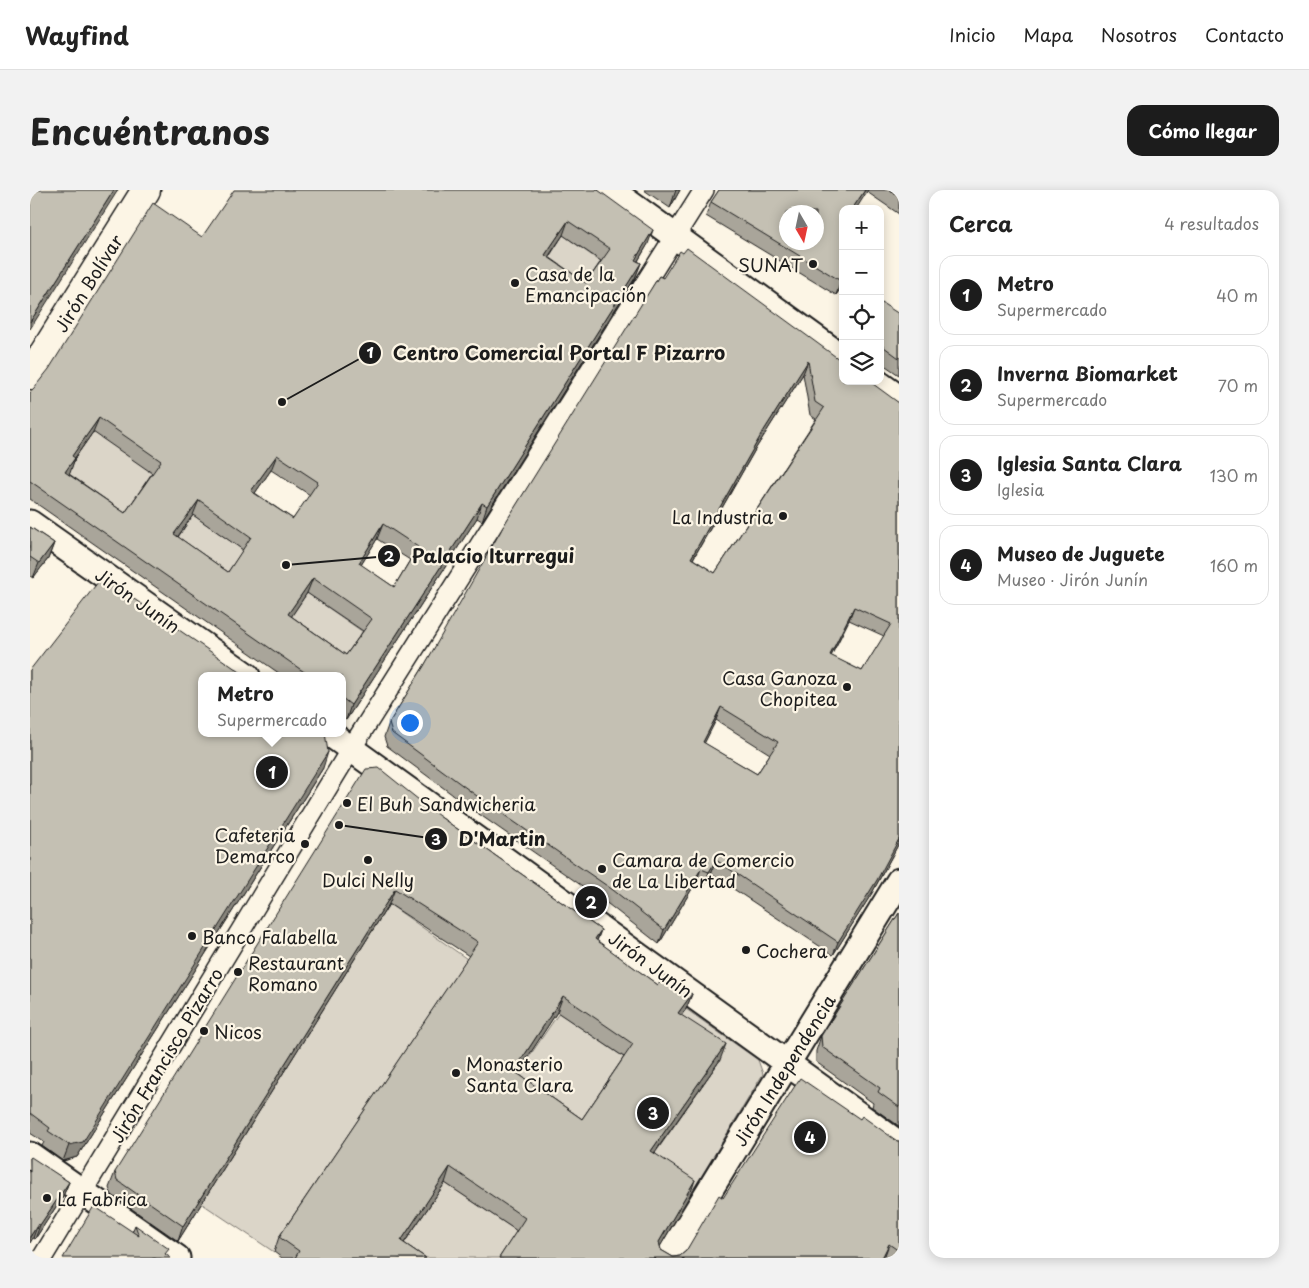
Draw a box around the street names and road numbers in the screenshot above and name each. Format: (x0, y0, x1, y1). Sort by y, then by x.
street label: Jirón Bolívar (47, 228, 129, 337)
street label: Jirón Junín (90, 561, 186, 639)
street label: Jirón Junín (603, 924, 699, 1004)
street label: Jirón Francisco Pizarro (103, 962, 229, 1148)
street label: Jirón Independencia (726, 989, 842, 1151)

